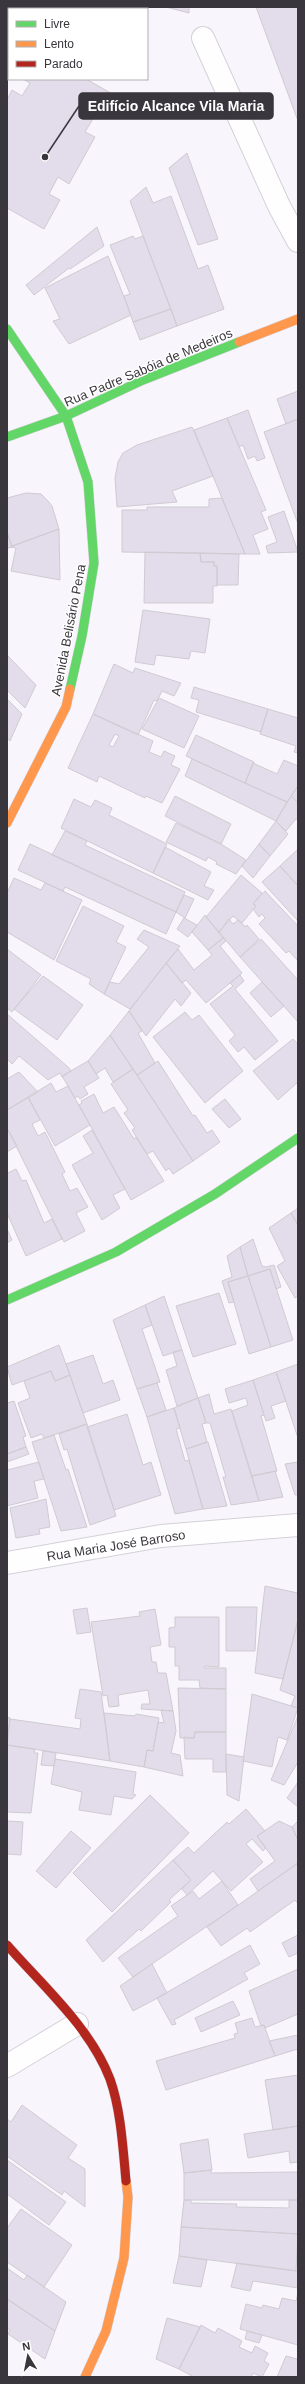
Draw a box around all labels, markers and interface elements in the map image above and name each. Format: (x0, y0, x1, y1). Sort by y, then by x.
legend (8, 8, 148, 80)
text: Livre (44, 17, 70, 31)
text: Lento (44, 37, 74, 51)
text: Parado (44, 57, 83, 71)
callout: Edifício Alcance Vila Maria (79, 93, 273, 119)
text: Edifício Alcance Vila Maria (88, 98, 265, 114)
street label: Rua Padre Sabóia de Medeiros (62, 325, 235, 410)
street label: Avenida Belisário Pena (48, 562, 89, 697)
street label: Rua Maria José Barroso (46, 1527, 186, 1564)
north arrow (8, 2336, 48, 2376)
text: N (21, 2340, 31, 2353)

